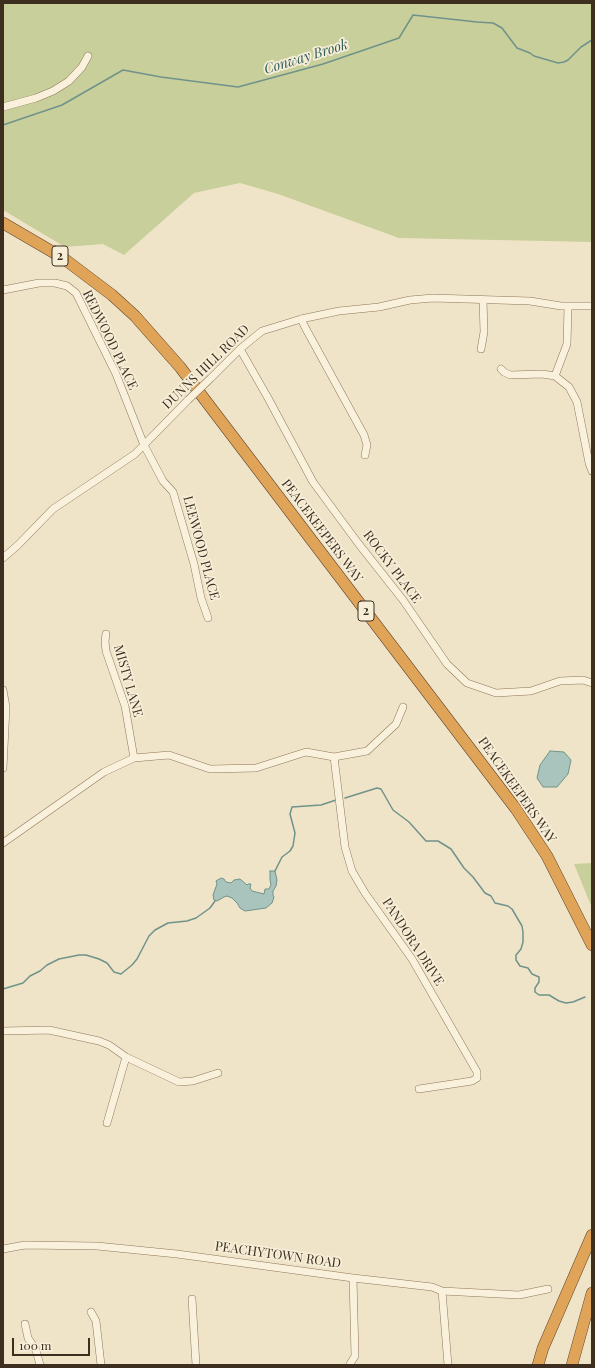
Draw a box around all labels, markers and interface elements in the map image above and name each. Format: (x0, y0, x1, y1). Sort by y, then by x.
water label: Conway Brook (262, 36, 350, 78)
road number: 2 (52, 246, 68, 266)
street label: REDWOOD PLACE (79, 288, 141, 392)
street label: DUNNS HILL ROAD (159, 322, 253, 412)
street label: PEACEKEEPERS WAY (278, 476, 366, 586)
street label: LEEWOOD PLACE (180, 494, 222, 602)
street label: ROCKY PLACE (360, 528, 424, 606)
road number: 2 (358, 601, 374, 621)
street label: MISTY LANE (110, 643, 146, 719)
street label: PEACEKEEPERS WAY (475, 734, 559, 846)
street label: PANDORA DRIVE (379, 895, 447, 989)
street label: PEACHYTOWN ROAD (214, 1238, 342, 1272)
scale bar (14, 1330, 92, 1356)
text: 100 m (19, 1337, 51, 1353)

